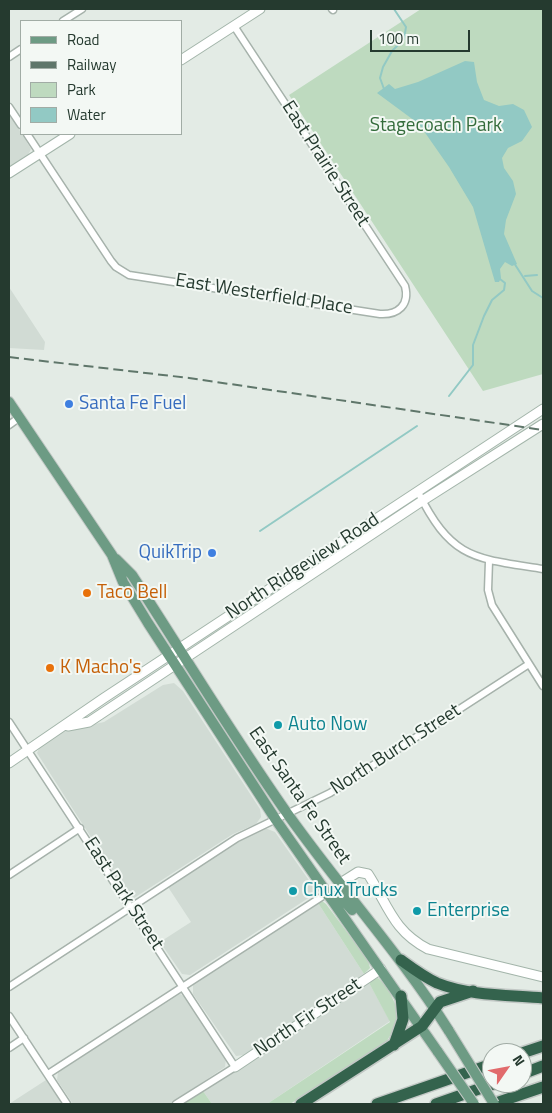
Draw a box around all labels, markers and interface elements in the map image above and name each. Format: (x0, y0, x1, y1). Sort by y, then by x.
legend (20, 20, 182, 135)
scale bar (372, 20, 472, 52)
text: 100 m (378, 27, 419, 50)
text: Road (67, 28, 99, 51)
text: Railway (67, 53, 117, 76)
text: Park (67, 78, 96, 101)
street label: East Prairie Street (276, 97, 374, 231)
text: Water (67, 103, 106, 126)
park label: Stagecoach Park (370, 115, 502, 137)
street label: East Westerfield Place (174, 270, 354, 320)
place label: Santa Fe Fuel (79, 393, 186, 415)
marker: Santa Fe Fuel (63, 398, 75, 410)
street label: North Ridgeview Road (222, 509, 384, 625)
place label: QuikTrip (138, 542, 202, 564)
marker: QuikTrip (206, 547, 218, 559)
place label: Taco Bell (97, 582, 167, 604)
marker: Taco Bell (81, 587, 93, 599)
place label: K Macho's (60, 657, 141, 679)
marker: K Macho's (44, 662, 56, 674)
street label: North Burch Street (327, 700, 465, 800)
place label: Auto Now (288, 714, 367, 736)
marker: Auto Now (272, 719, 284, 731)
street label: East Santa Fe Street (243, 723, 355, 869)
street label: East Park Street (78, 834, 168, 954)
place label: Chux Trucks (303, 880, 398, 902)
marker: Chux Trucks (287, 885, 299, 897)
place label: Enterprise (427, 900, 510, 922)
marker: Enterprise (411, 905, 423, 917)
street label: North Fir Street (250, 974, 366, 1062)
north arrow (482, 1043, 532, 1093)
text: N (508, 1050, 531, 1070)

